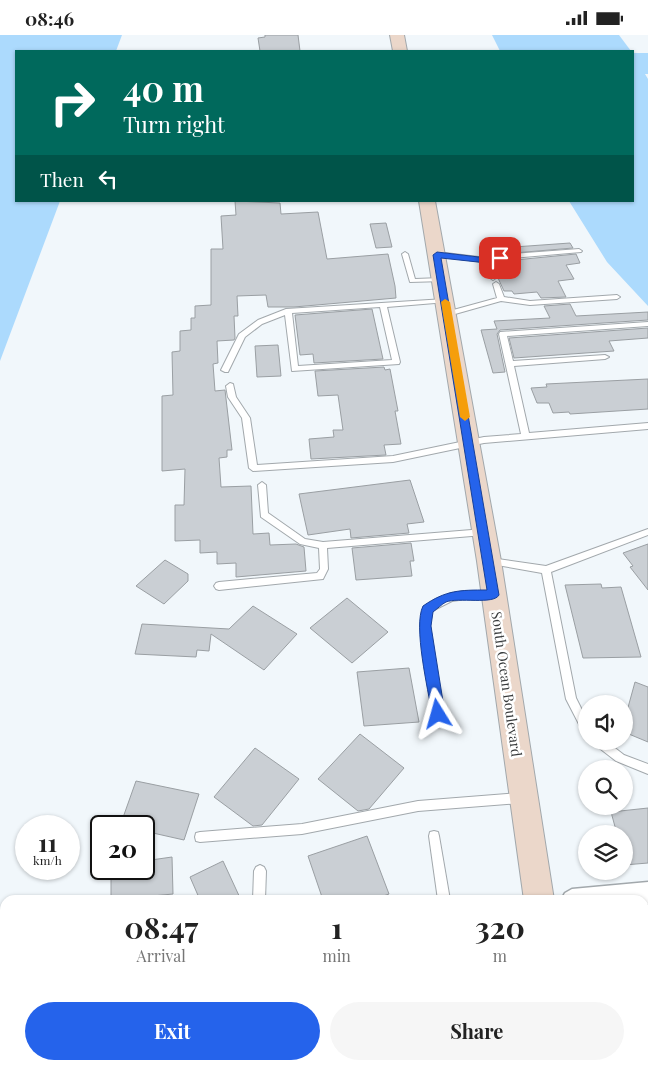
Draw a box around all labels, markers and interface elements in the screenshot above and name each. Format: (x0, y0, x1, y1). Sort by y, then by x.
text: 08:46 (25, 5, 74, 31)
text: 40 m (123, 64, 204, 111)
icon: right (40, 70, 105, 135)
text: Turn right (123, 109, 225, 139)
icon: left (94, 165, 122, 193)
text: Then (40, 166, 84, 192)
pin (479, 237, 521, 279)
icon: arrive (486, 244, 514, 272)
street label: South Ocean Boulevard (487, 610, 527, 758)
position arrow (411, 687, 463, 739)
map controls (578, 695, 633, 880)
button: sound (578, 695, 633, 750)
button: search (578, 760, 633, 815)
speed limit sign: 20 (90, 815, 155, 880)
text: 11 (38, 825, 57, 858)
button: layers (578, 825, 633, 880)
text: km/h (33, 852, 62, 868)
text: 08:47 (124, 907, 198, 947)
text: 1 (331, 907, 342, 947)
text: 320 (475, 907, 525, 947)
text: Arrival (137, 945, 186, 966)
text: min (322, 945, 351, 966)
text: m (493, 945, 507, 966)
button: Exit (25, 1002, 320, 1060)
button: Share (330, 1002, 624, 1060)

